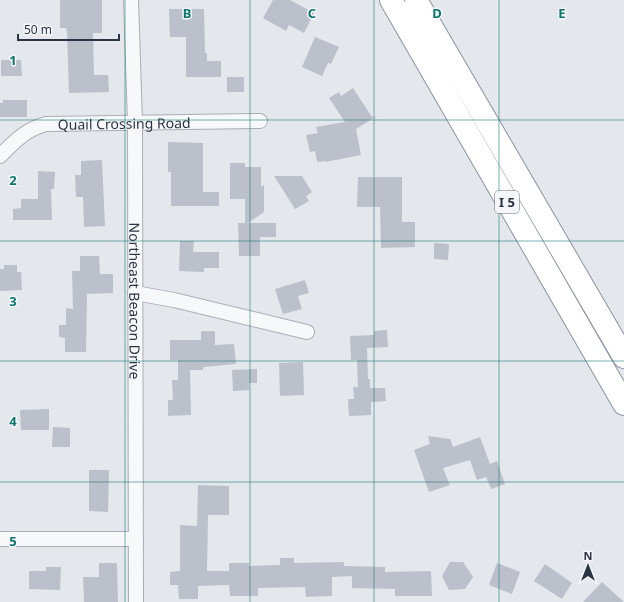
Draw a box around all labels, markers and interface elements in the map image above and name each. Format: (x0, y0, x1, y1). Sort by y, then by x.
text: B (183, 4, 191, 22)
text: C (308, 4, 316, 22)
text: D (432, 4, 442, 22)
text: E (558, 4, 566, 22)
scale bar (18, 16, 119, 42)
text: 50 m (24, 21, 52, 38)
text: 1 (9, 51, 17, 69)
street label: Quail Crossing Road (58, 112, 191, 133)
text: 2 (9, 171, 17, 189)
road number: I 5 (495, 191, 519, 213)
street label: Northeast Beacon Drive (126, 222, 145, 380)
text: 3 (9, 292, 17, 310)
text: 4 (9, 412, 17, 430)
text: 5 (9, 532, 17, 550)
north arrow (568, 546, 608, 586)
text: N (584, 548, 592, 563)

